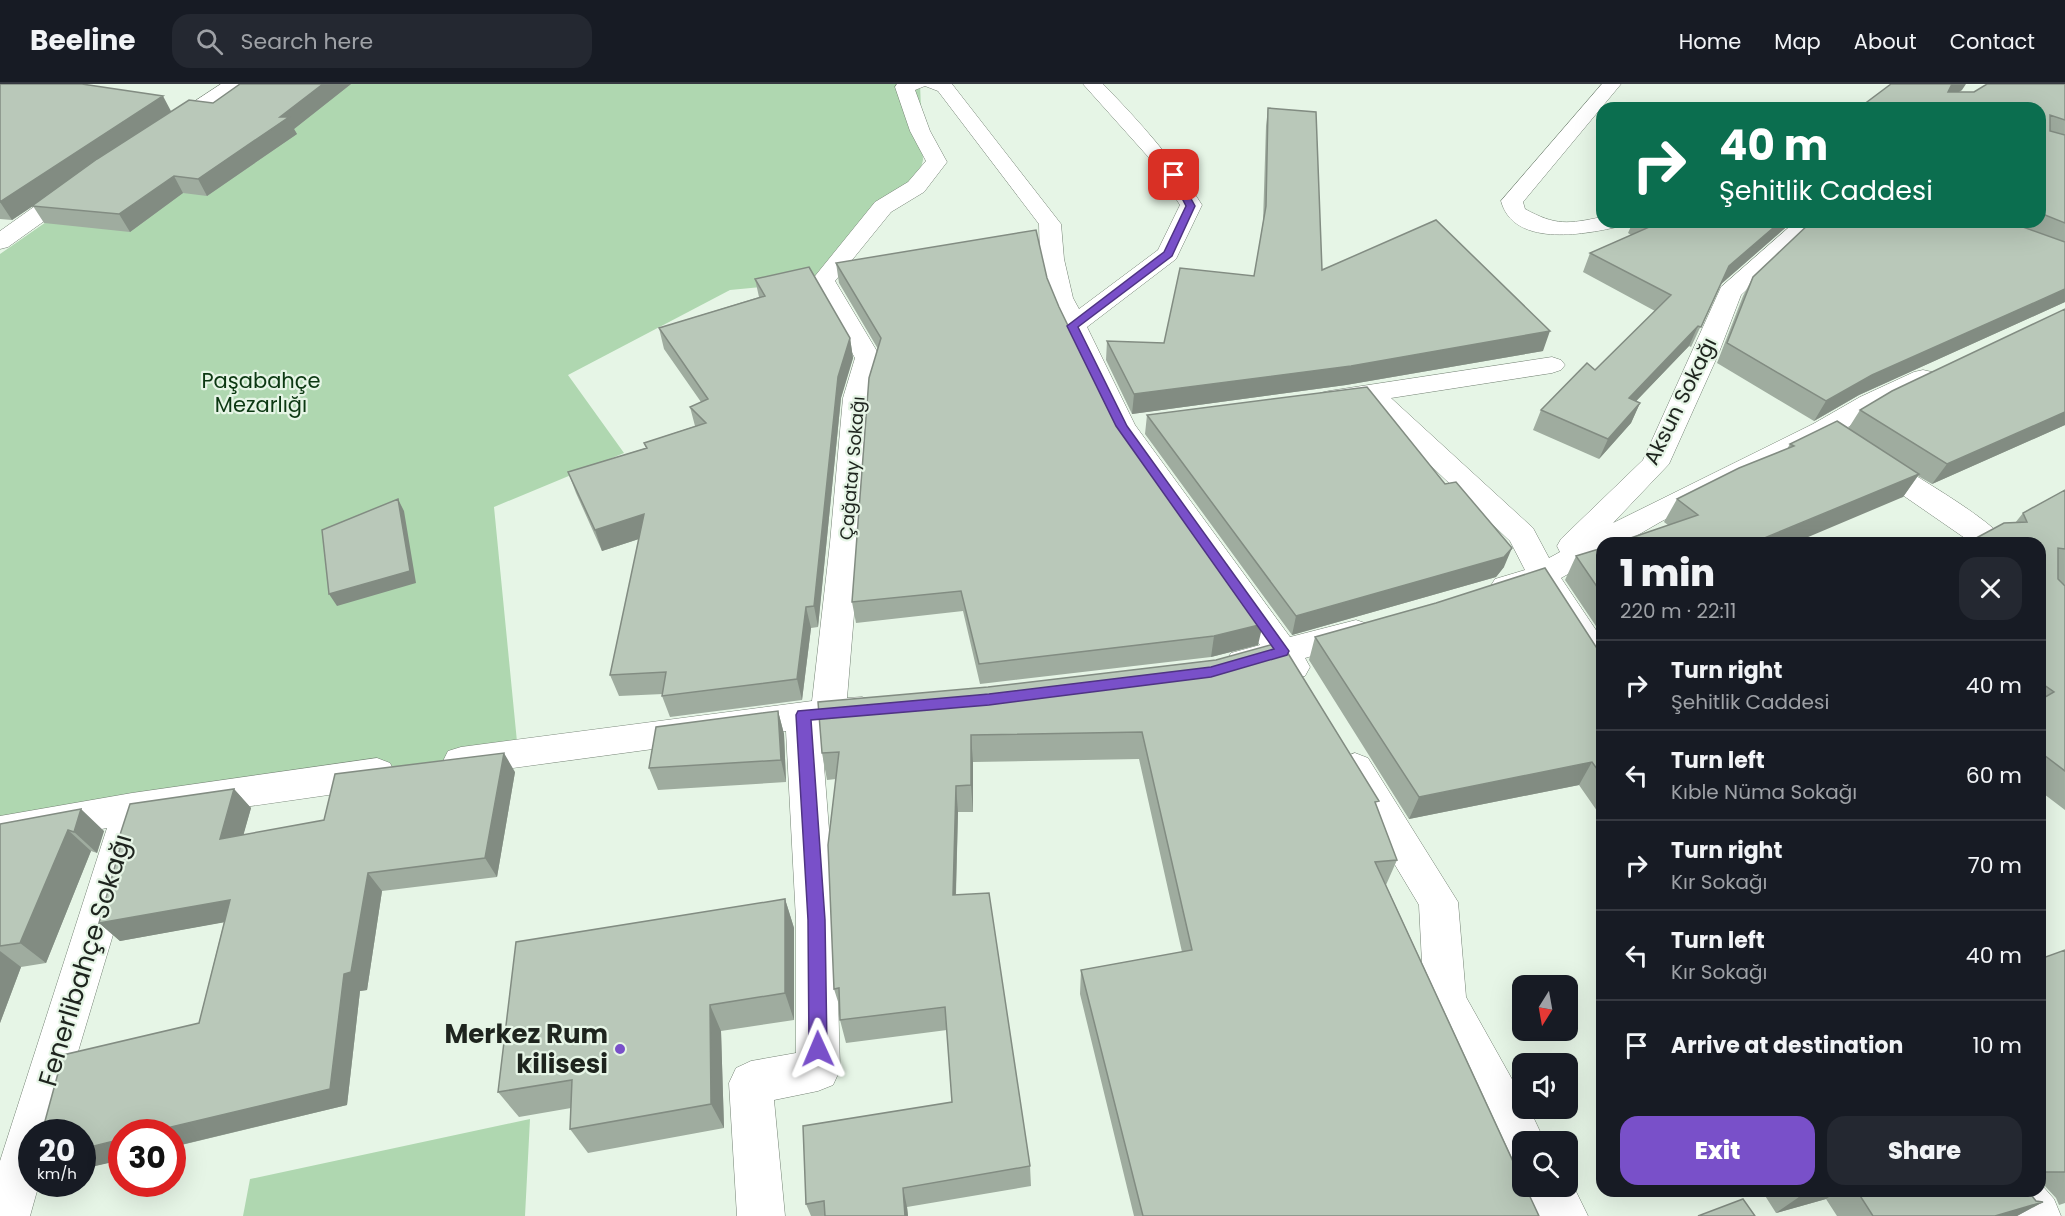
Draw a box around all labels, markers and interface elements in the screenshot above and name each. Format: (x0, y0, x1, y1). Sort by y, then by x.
search box (172, 14, 592, 68)
text: Beeline (30, 21, 136, 60)
icon: search (193, 25, 226, 58)
text: Search here (241, 26, 373, 57)
text: Home (1679, 27, 1741, 56)
text: Map (1774, 27, 1821, 56)
text: About (1854, 27, 1917, 56)
text: Contact (1950, 27, 2035, 56)
text: 40 m (1719, 116, 1828, 175)
icon: right (1620, 126, 1698, 204)
pin (1148, 149, 1199, 200)
icon: arrive (1157, 158, 1190, 191)
text: Şehitlik Caddesi (1719, 172, 1933, 209)
street label: Aksun Sokağı (1637, 332, 1723, 470)
park label: Paşabahçe Mezarlığı (201, 366, 321, 419)
street label: Çağatay Sokağı (833, 395, 871, 541)
text: 1 min (1620, 548, 1715, 599)
button: close (1959, 557, 2022, 620)
text: 220 m · 22:11 (1620, 597, 1736, 625)
text: Turn right (1671, 655, 1782, 686)
icon: right (1620, 669, 1653, 702)
text: 40 m (1966, 670, 2022, 701)
text: Şehitlik Caddesi (1671, 688, 1829, 716)
text: Turn left (1671, 745, 1765, 776)
icon: left (1620, 759, 1653, 792)
text: 60 m (1966, 760, 2022, 791)
text: Kıble Nüma Sokağı (1671, 778, 1857, 806)
street label: Fenerlibahçe Sokağı (29, 829, 141, 1091)
text: Turn right (1671, 835, 1782, 866)
icon: right (1620, 849, 1653, 882)
text: 70 m (1968, 850, 2022, 881)
text: Kır Sokağı (1671, 868, 1768, 896)
text: Turn left (1671, 925, 1765, 956)
icon: left (1620, 939, 1653, 972)
text: 40 m (1966, 940, 2022, 971)
text: Kır Sokağı (1671, 958, 1768, 986)
north arrow (1512, 975, 1578, 1041)
map controls (1512, 975, 1578, 1197)
place label: Merkez Rum kilisesi (444, 1016, 608, 1082)
position arrow (786, 1017, 850, 1081)
icon: arrive (1620, 1029, 1653, 1062)
text: Arrive at destination (1671, 1030, 1903, 1061)
text: 10 m (1973, 1030, 2022, 1061)
marker: Merkez Rum kilisesi (613, 1042, 627, 1056)
button: sound (1512, 1053, 1578, 1119)
button: Exit (1620, 1116, 1815, 1185)
button: Share (1827, 1116, 2022, 1185)
speed limit sign: 30 (108, 1119, 186, 1197)
text: 20 (39, 1129, 75, 1172)
button: search (1512, 1131, 1578, 1197)
text: km/h (37, 1163, 77, 1184)

